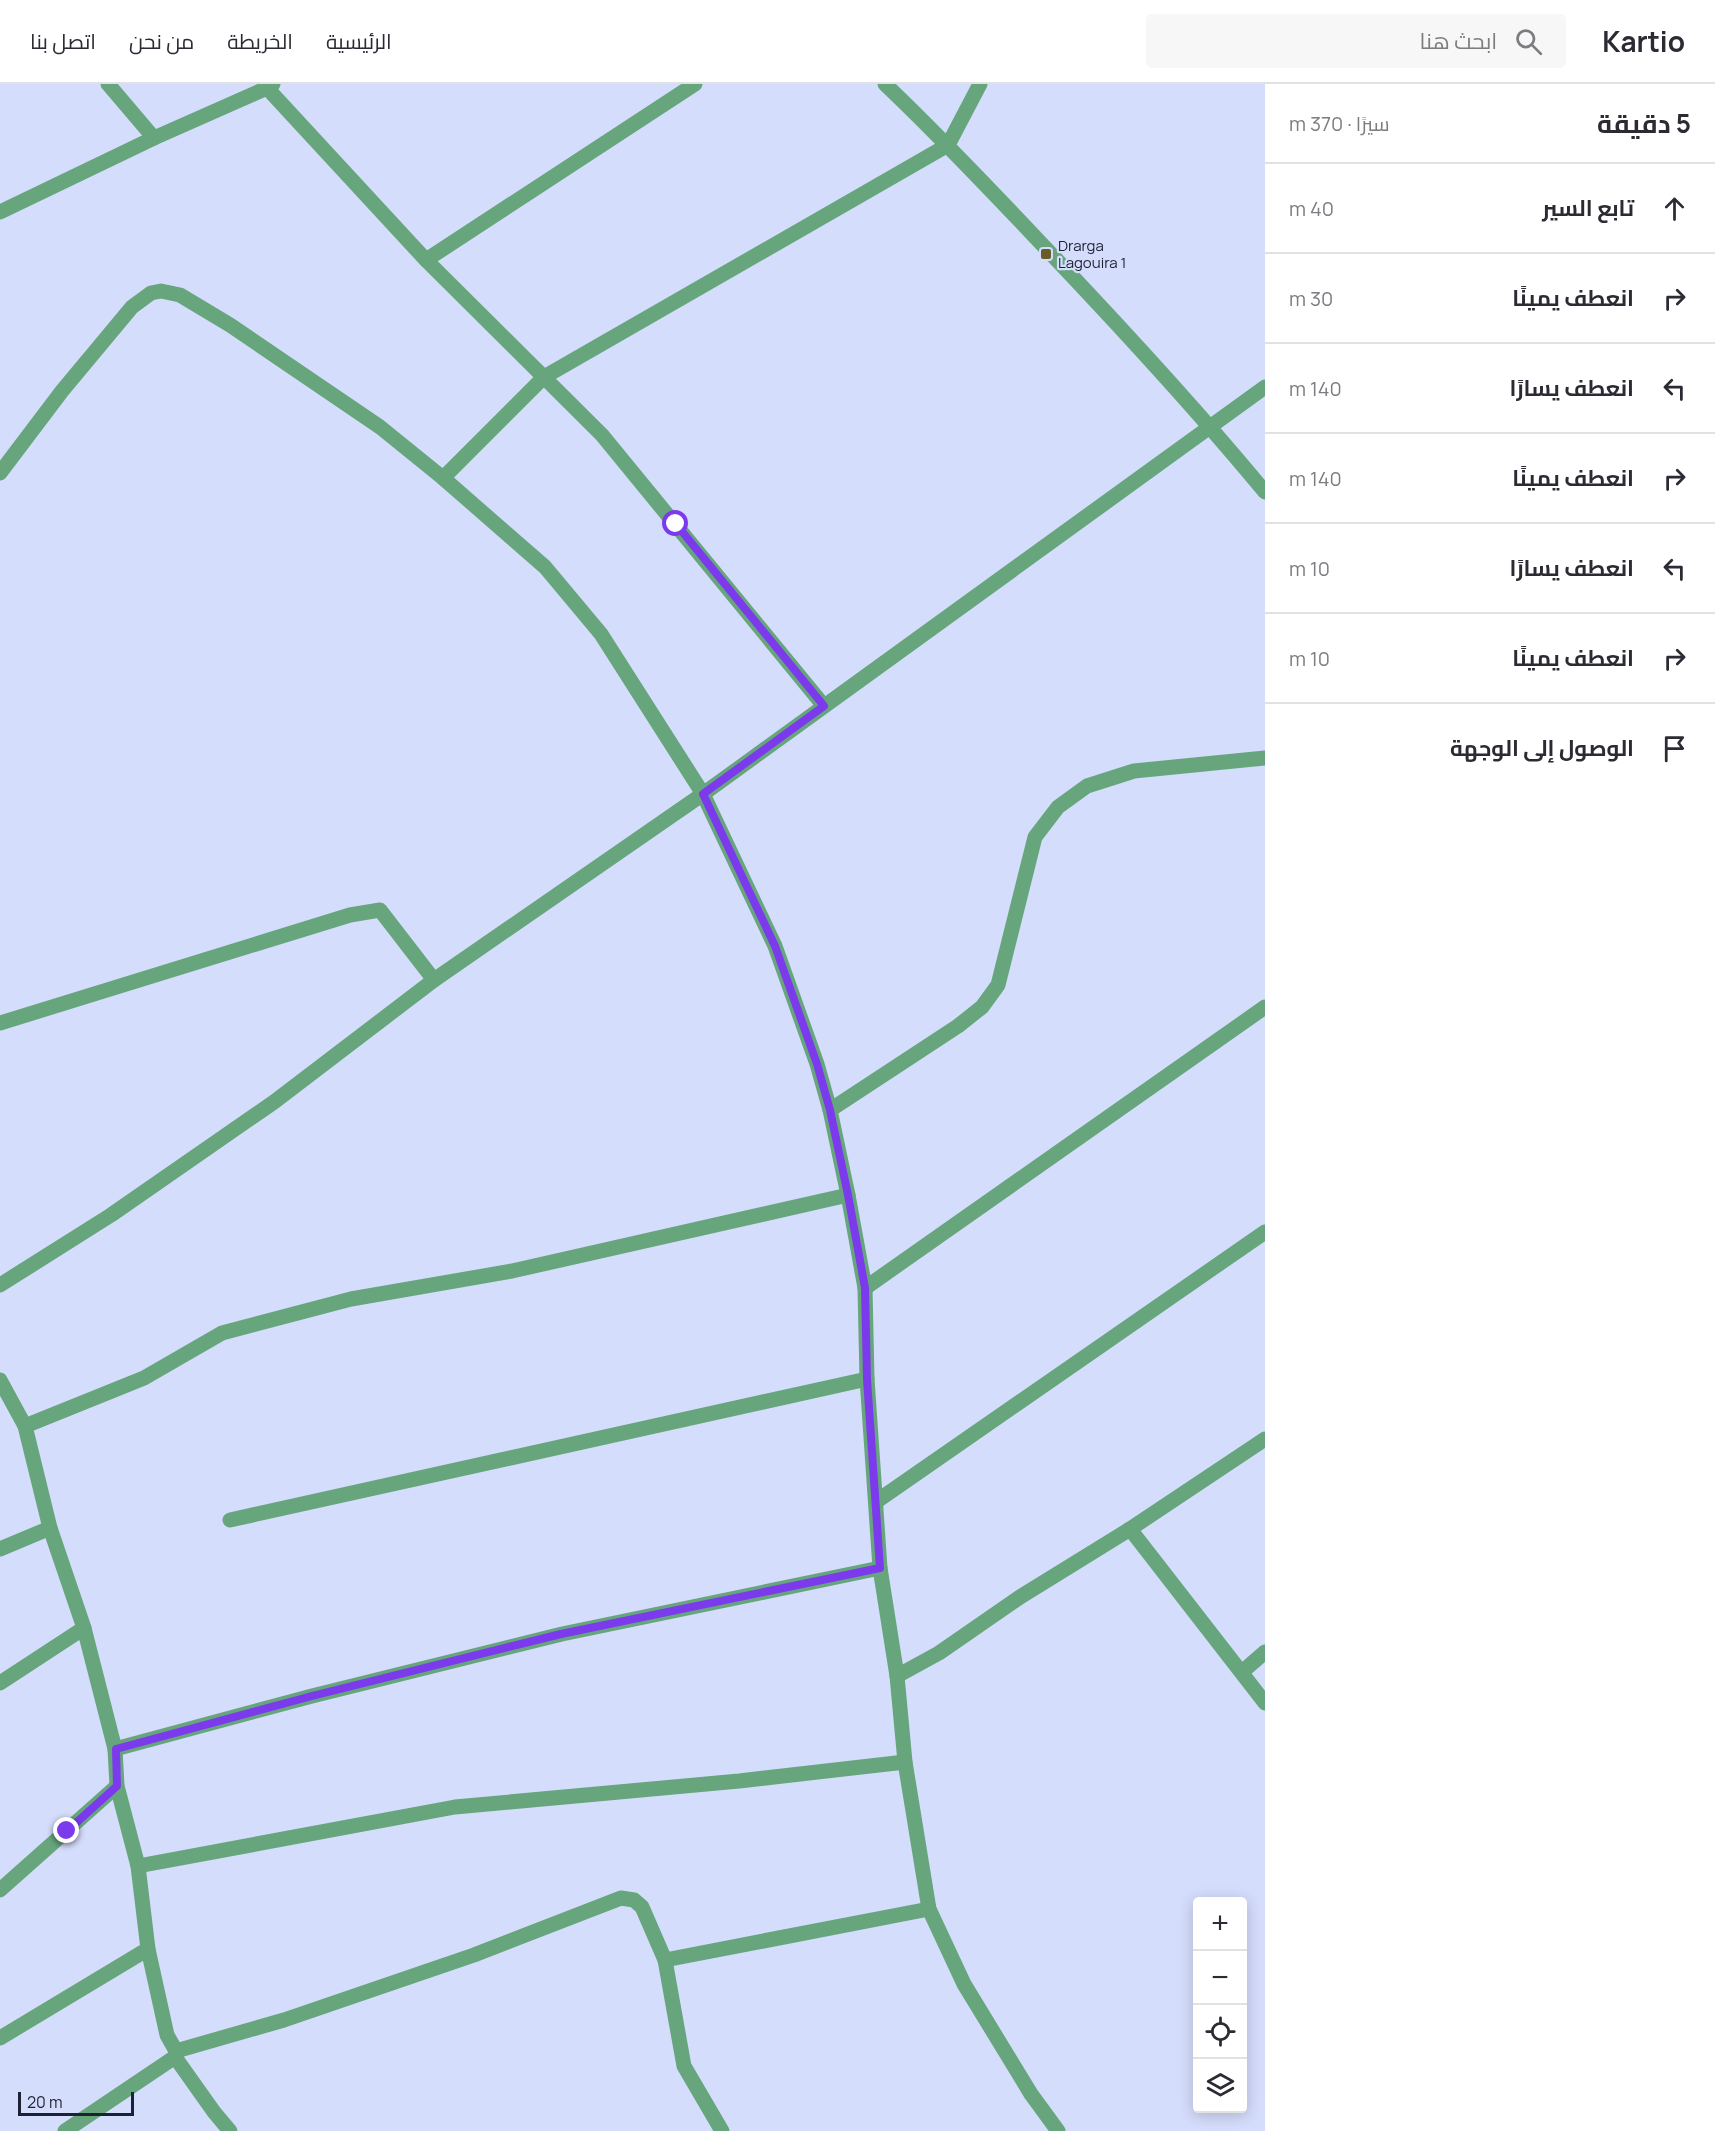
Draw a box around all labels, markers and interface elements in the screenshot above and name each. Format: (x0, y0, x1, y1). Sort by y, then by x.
search box (1146, 14, 1566, 68)
text: Kartio (1602, 22, 1685, 60)
icon: search (1512, 25, 1545, 58)
text: ابحث هنا (1419, 26, 1497, 56)
text: اتصل بنا (30, 27, 96, 55)
text: من نحن (129, 27, 194, 55)
text: الخريطة (227, 27, 293, 55)
text: الرئيسية (326, 27, 392, 55)
text: 5 دقيقة (1597, 105, 1691, 141)
text: سيرًا · 370 m (1289, 110, 1390, 137)
icon: ahead (1658, 192, 1691, 225)
text: تابع السير (1542, 193, 1634, 223)
text: 40 m (1289, 195, 1334, 222)
place label: Drarga Lagouira 1 (1058, 235, 1126, 273)
marker: Drarga Lagouira 1 (1039, 247, 1053, 261)
icon: right (1658, 282, 1691, 315)
text: انعطف يمينًا (1512, 283, 1634, 313)
text: 30 m (1289, 285, 1333, 312)
icon: left (1658, 372, 1691, 405)
text: انعطف يسارًا (1510, 373, 1634, 403)
text: 140 m (1289, 375, 1342, 402)
icon: right (1658, 462, 1691, 495)
text: انعطف يمينًا (1512, 463, 1634, 493)
text: 140 m (1289, 465, 1342, 492)
route start (662, 510, 688, 536)
icon: left (1658, 552, 1691, 585)
text: انعطف يسارًا (1510, 553, 1634, 583)
text: 10 m (1289, 555, 1330, 582)
icon: right (1658, 642, 1691, 675)
text: انعطف يمينًا (1512, 643, 1634, 673)
text: 10 m (1289, 645, 1330, 672)
icon: arrive (1658, 732, 1691, 765)
text: الوصول إلى الوجهة (1450, 733, 1634, 763)
route end (53, 1817, 79, 1843)
map controls (1193, 1897, 1247, 2113)
button: + (1193, 1897, 1247, 1951)
button: − (1193, 1951, 1247, 2005)
button: locate (1193, 2005, 1247, 2059)
button: layers (1193, 2059, 1247, 2113)
scale bar (18, 2089, 134, 2116)
text: 20 m (27, 2091, 63, 2113)

